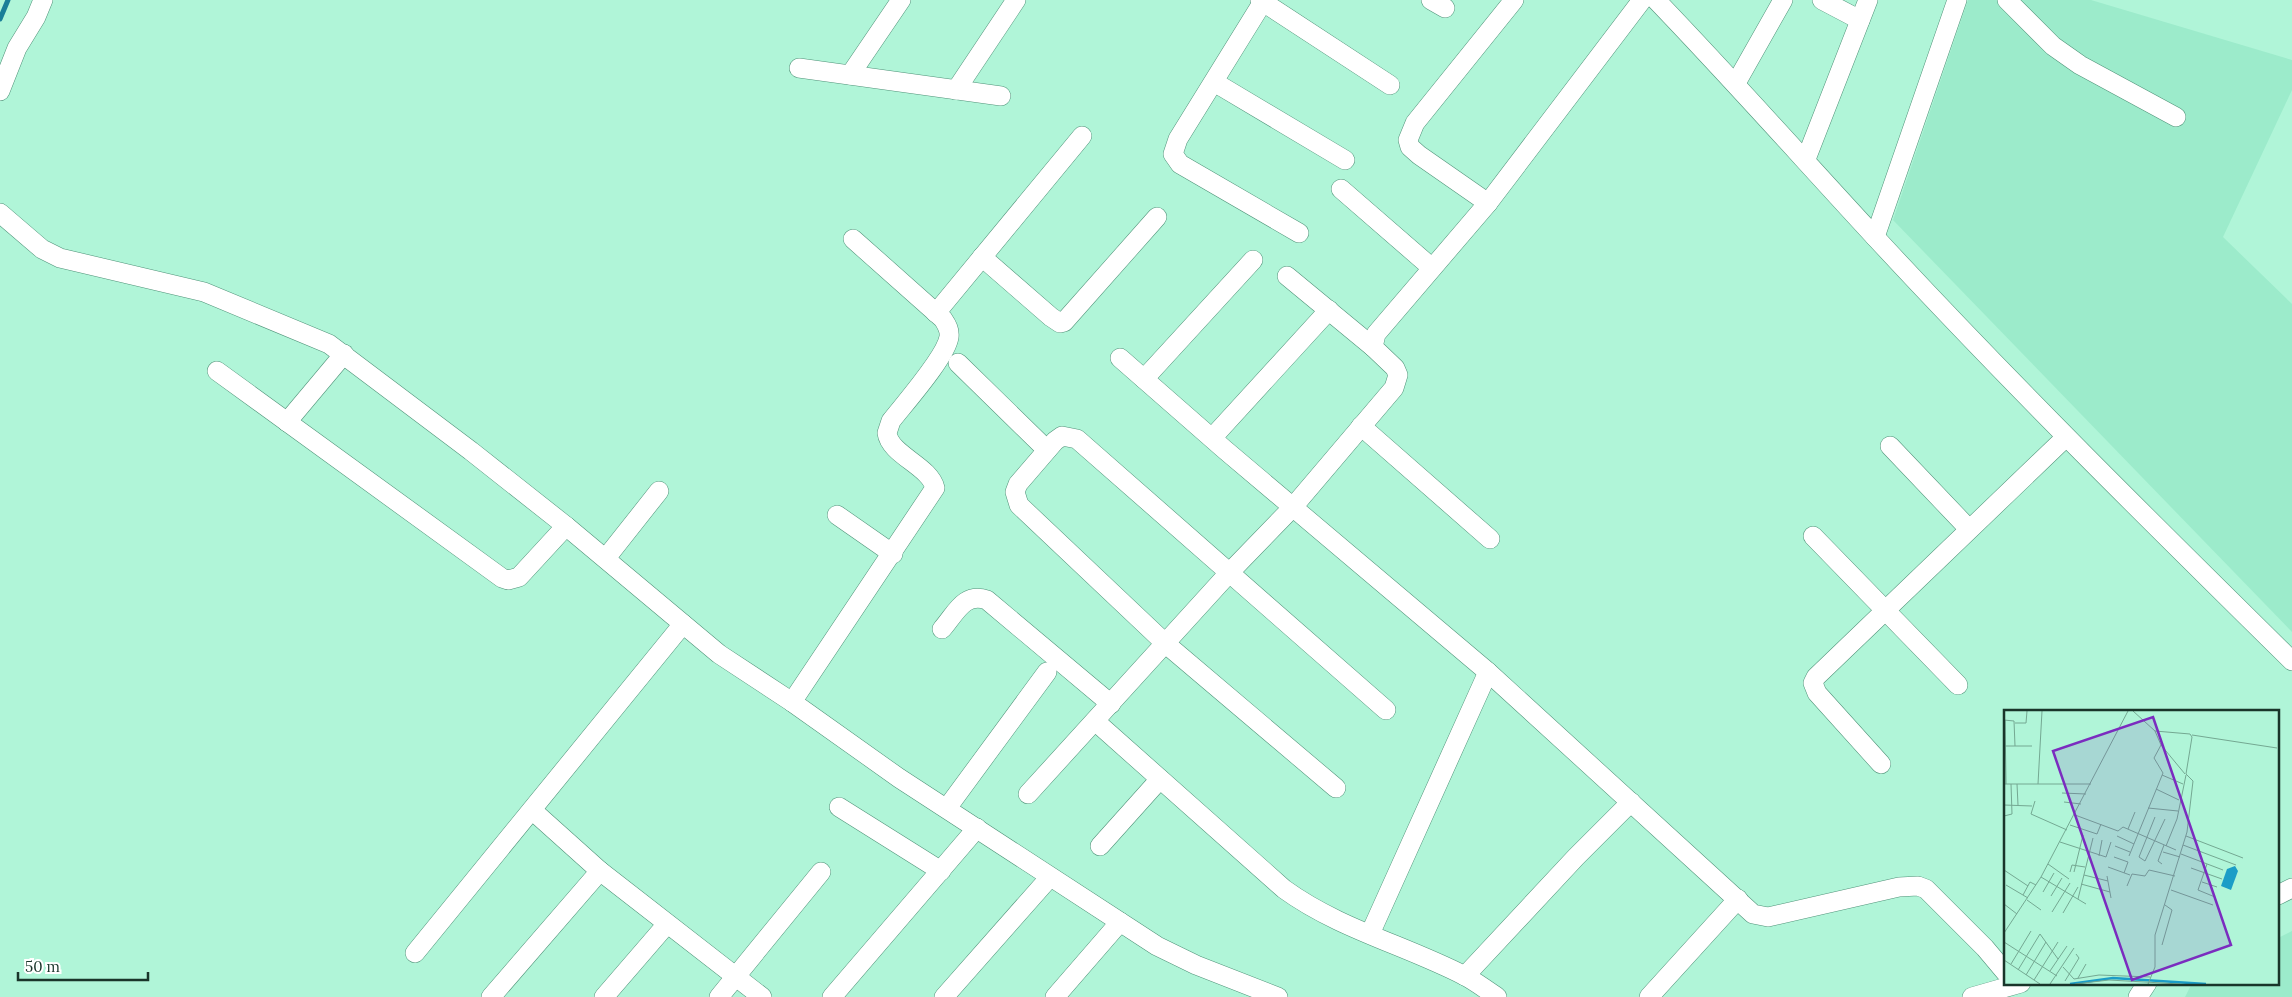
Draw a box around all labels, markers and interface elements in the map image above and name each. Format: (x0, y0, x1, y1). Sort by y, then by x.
inset map (2004, 710, 2280, 984)
scale bar (18, 950, 148, 982)
text: 50 m (25, 957, 60, 976)

